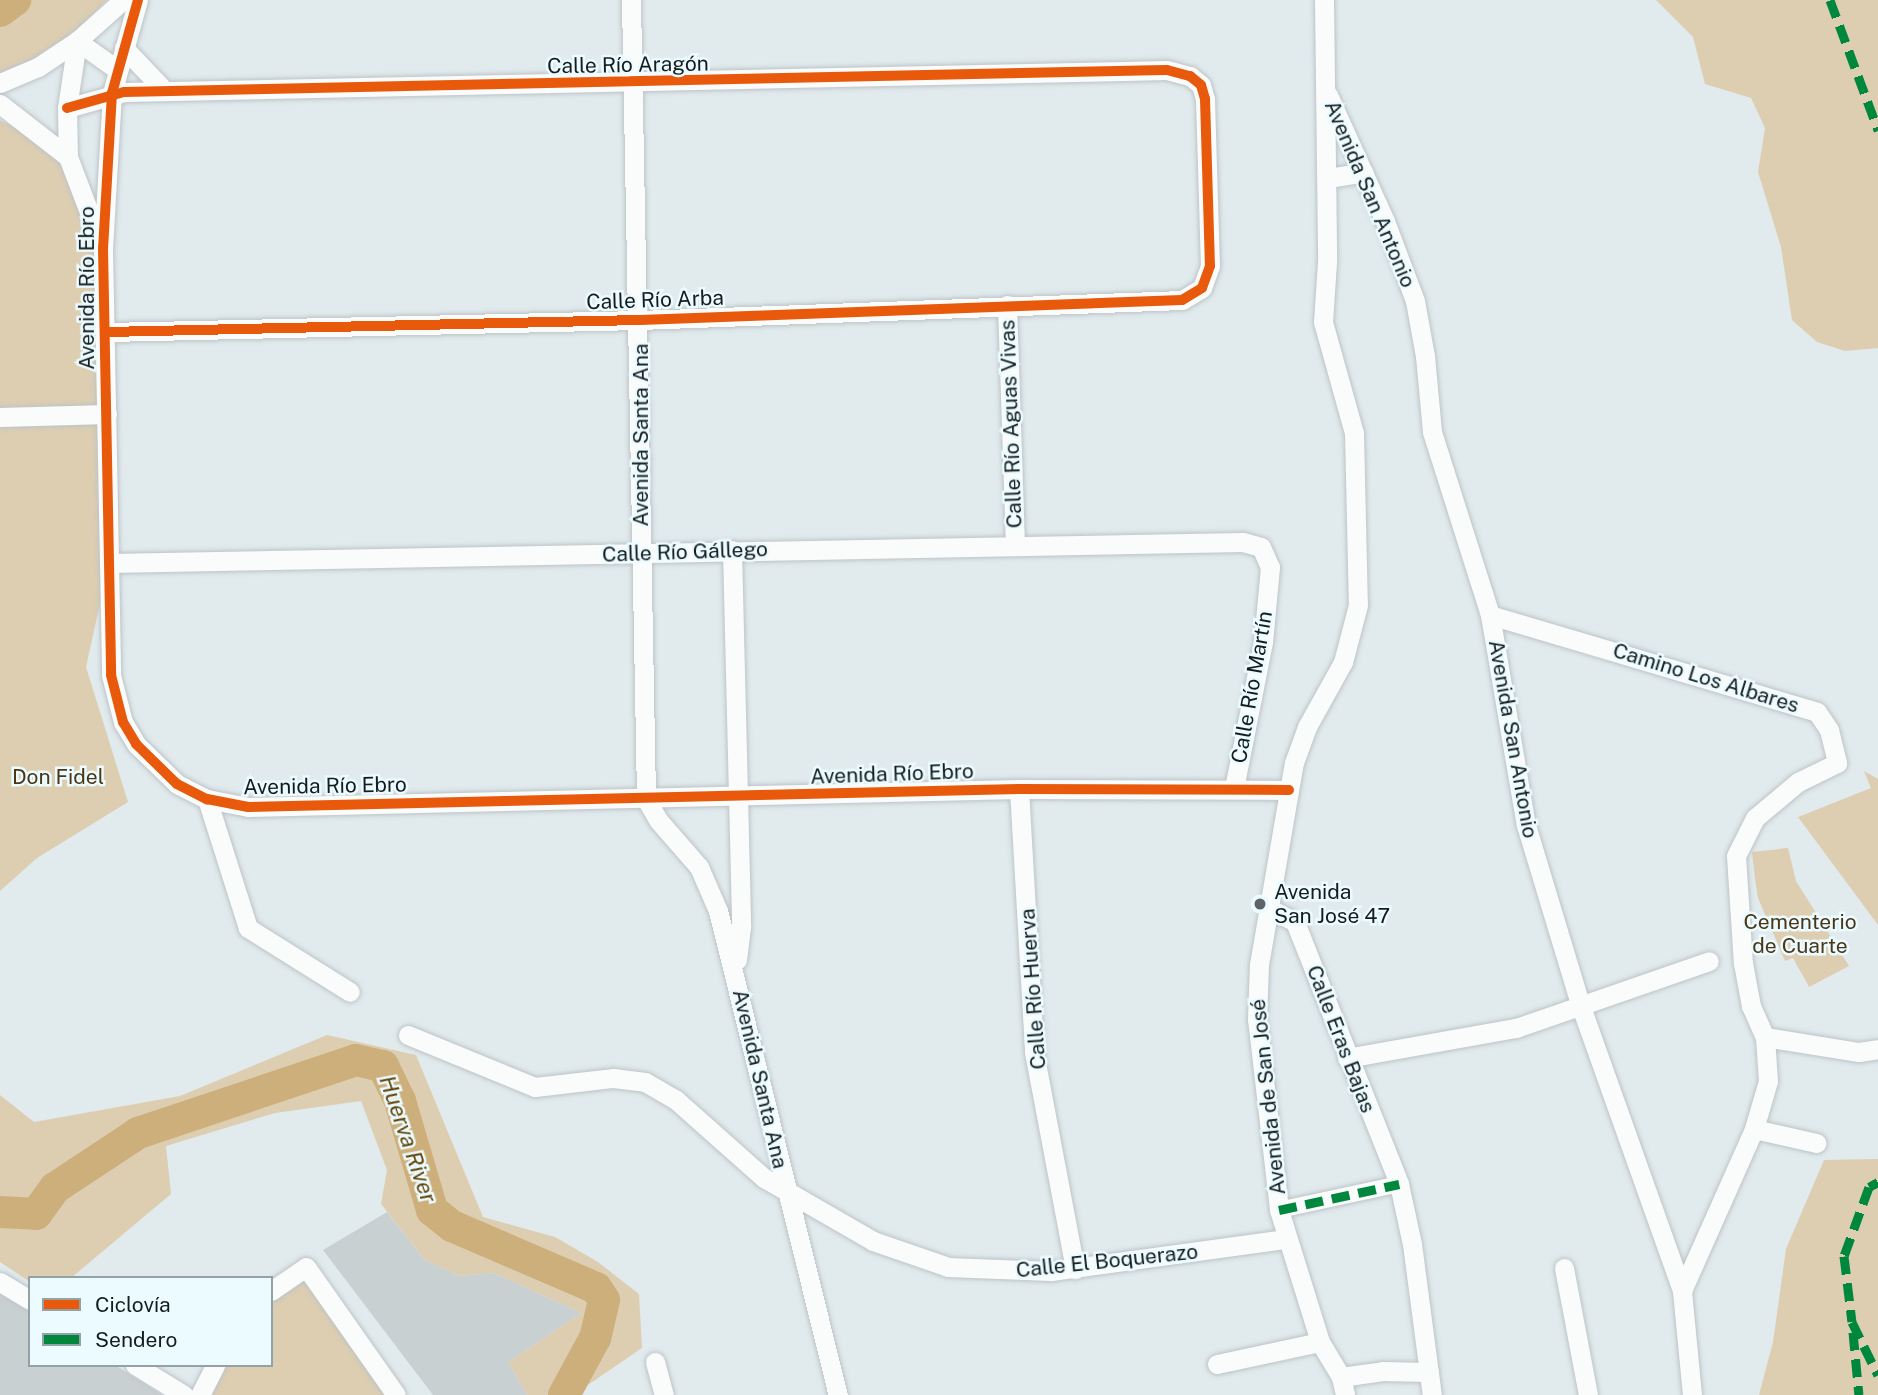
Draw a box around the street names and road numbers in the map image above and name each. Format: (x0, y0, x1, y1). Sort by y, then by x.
street label: Calle Río Aragón (547, 51, 709, 79)
street label: Avenida San Antonio (1319, 97, 1421, 291)
street label: Avenida Río Ebro (74, 206, 100, 370)
street label: Calle Río Arba (586, 285, 724, 315)
street label: Calle Río Aguas Vivas (995, 319, 1027, 529)
street label: Avenida Santa Ana (628, 343, 654, 527)
street label: Calle Río Gállego (601, 537, 769, 567)
street label: Calle Río Martín (1226, 609, 1278, 765)
street label: Avenida San Antonio (1483, 638, 1543, 840)
street label: Camino Los Albares (1610, 638, 1802, 718)
street label: Avenida Río Ebro (810, 759, 974, 789)
street label: Avenida Río Ebro (243, 772, 407, 800)
street label: Calle Río Huerva (1015, 908, 1051, 1070)
street label: Calle Eras Bajas (1301, 962, 1381, 1116)
street label: Avenida Santa Ana (727, 987, 793, 1171)
street label: Avenida de San José (1245, 998, 1291, 1196)
street label: Calle El Boquerazo (1015, 1239, 1199, 1283)

